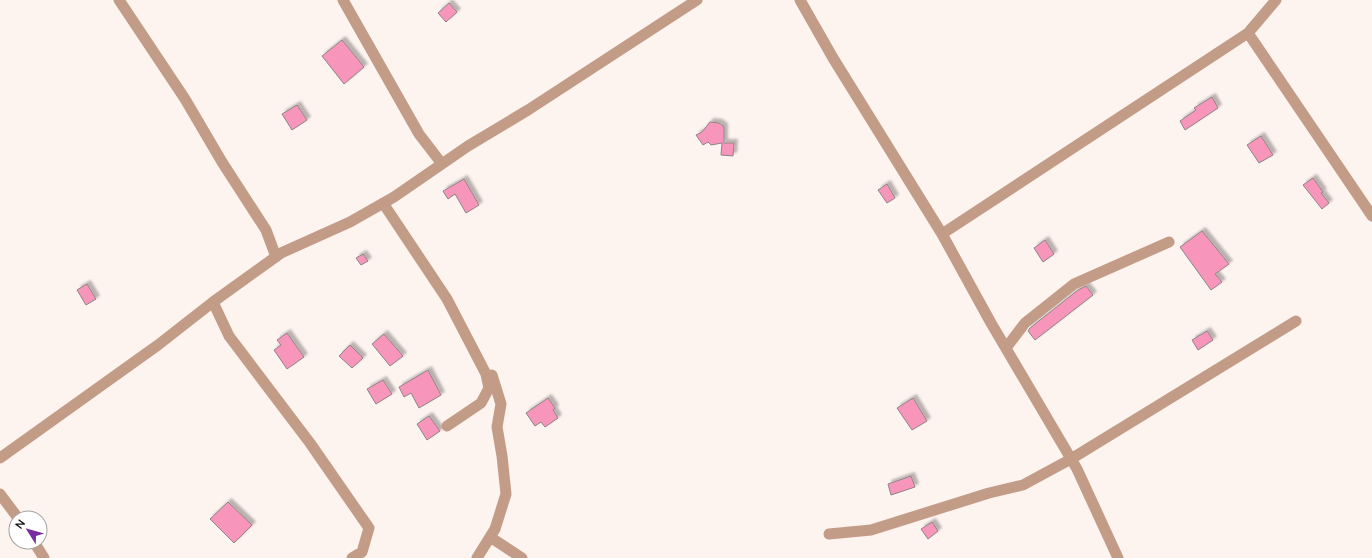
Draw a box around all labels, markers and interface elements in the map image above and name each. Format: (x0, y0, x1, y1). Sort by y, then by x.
north arrow (8, 510, 48, 550)
text: N (12, 516, 29, 532)

